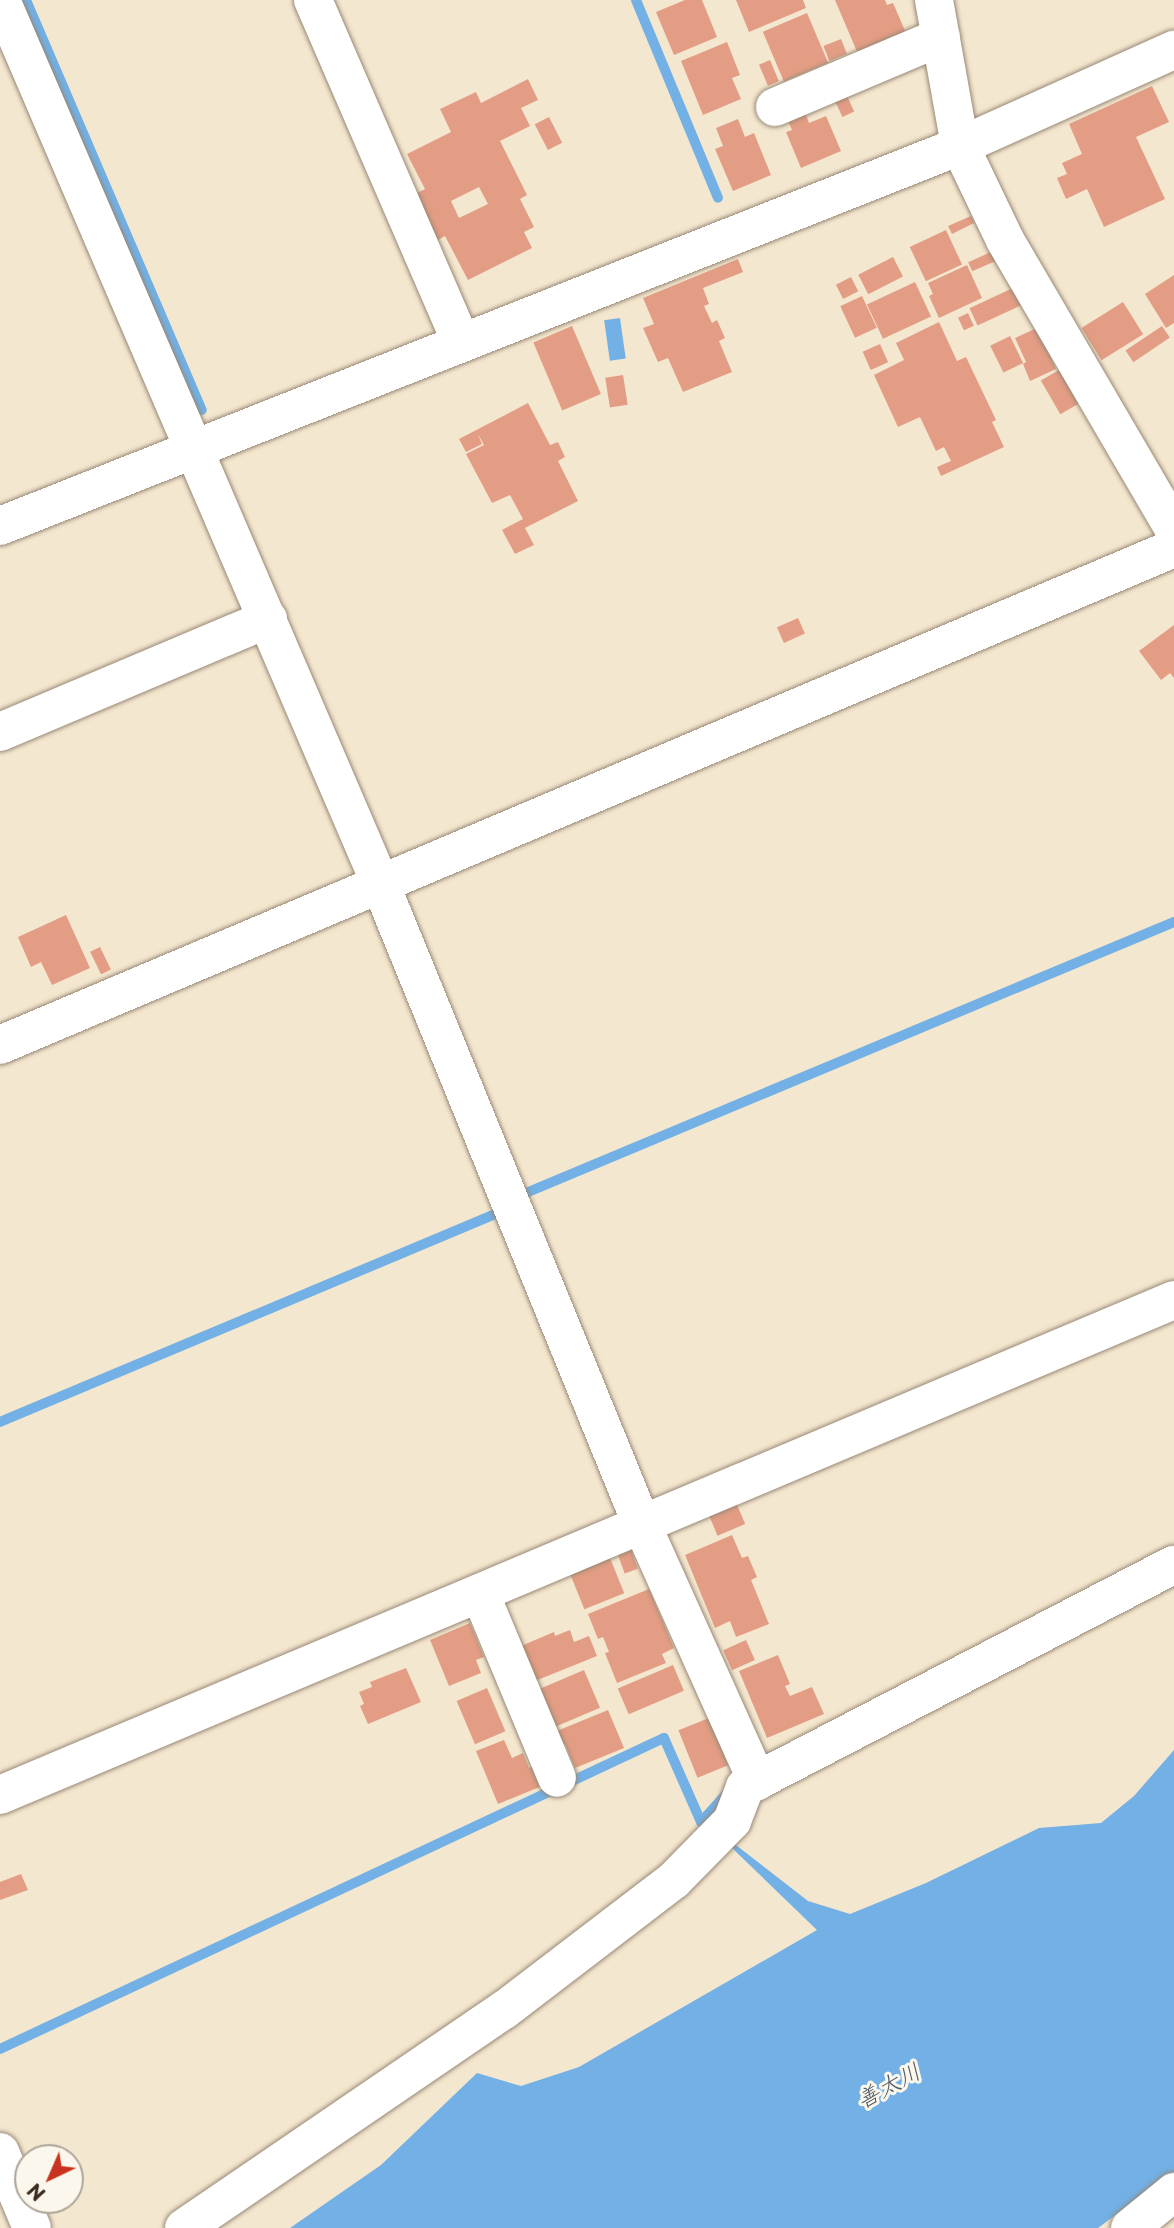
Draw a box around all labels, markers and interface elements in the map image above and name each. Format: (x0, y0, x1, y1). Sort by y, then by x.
water label: 善太川 (851, 2057, 925, 2113)
north arrow (14, 2144, 84, 2214)
text: N (21, 2177, 51, 2208)

